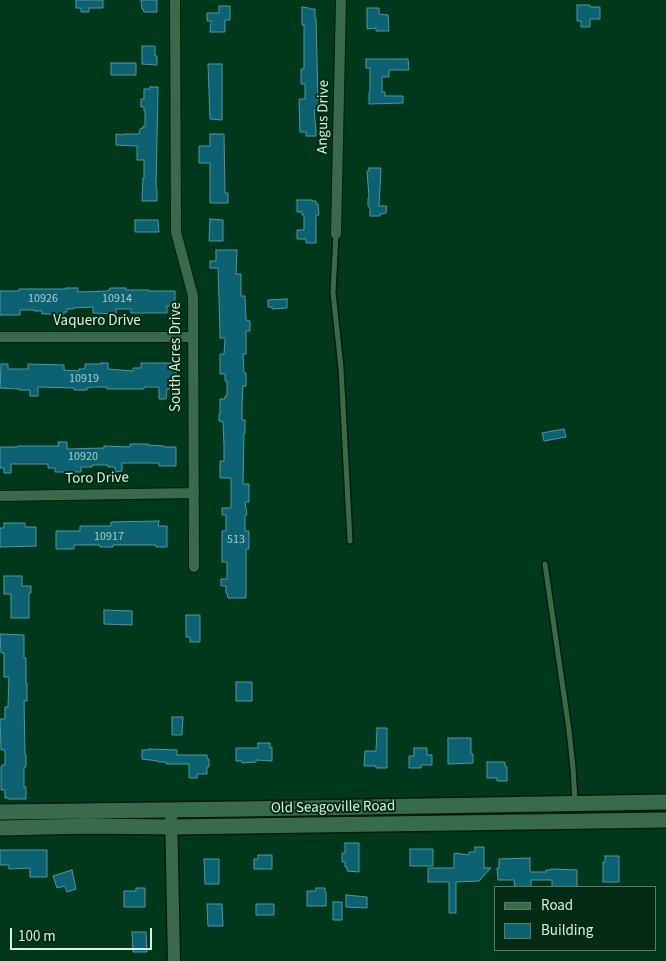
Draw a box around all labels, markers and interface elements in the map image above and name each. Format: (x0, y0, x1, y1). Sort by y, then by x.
street label: Angus Drive (314, 80, 334, 154)
house number: 10926 (28, 292, 58, 306)
house number: 10914 (102, 292, 132, 306)
street label: South Acres Drive (168, 302, 186, 412)
street label: Vaquero Drive (53, 313, 141, 331)
house number: 10919 (69, 372, 99, 386)
house number: 10920 (68, 450, 98, 464)
street label: Toro Drive (65, 469, 129, 489)
house number: 10917 (94, 530, 124, 544)
house number: 513 (227, 533, 245, 547)
street label: Old Seagoville Road (271, 798, 395, 818)
legend (493, 886, 656, 951)
text: Road (541, 895, 573, 916)
scale bar (12, 918, 155, 950)
text: Building (541, 920, 593, 941)
text: 100 m (18, 926, 56, 947)

